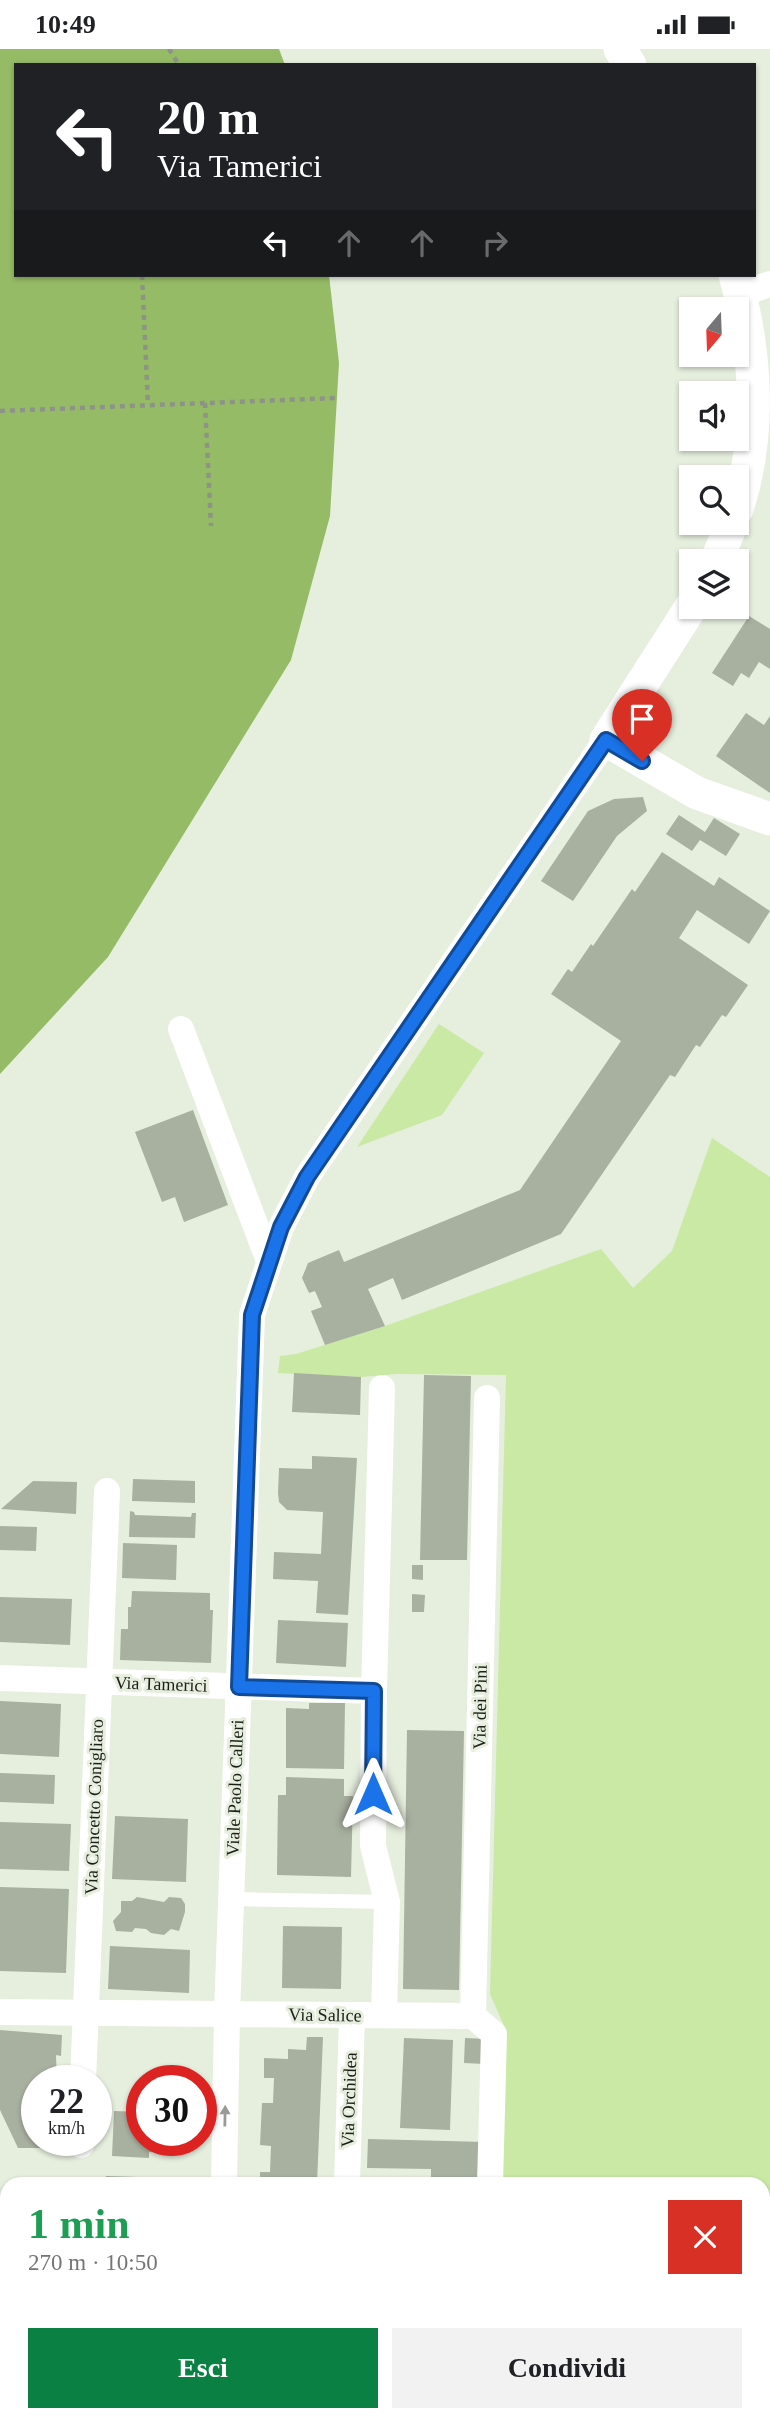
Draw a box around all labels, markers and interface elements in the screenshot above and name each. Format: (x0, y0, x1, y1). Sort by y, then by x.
text: 10:49 (35, 10, 96, 39)
text: 20 m (157, 90, 259, 145)
icon: left (42, 91, 133, 182)
text: Via Tamerici (157, 148, 322, 184)
icon: left (257, 224, 295, 262)
icon: ahead (330, 224, 368, 262)
icon: ahead (403, 224, 441, 262)
icon: right (476, 224, 514, 262)
north arrow (679, 297, 749, 367)
map controls (679, 297, 749, 619)
button: sound (679, 381, 749, 451)
button: search (679, 465, 749, 535)
button: layers (679, 549, 749, 619)
pin (612, 689, 672, 761)
icon: arrive (623, 700, 661, 738)
street label: Via dei Pini (469, 1664, 491, 1750)
street label: Via Tamerici (114, 1672, 208, 1696)
street label: Via Concetto Conigliaro (81, 1719, 107, 1895)
street label: Viale Paolo Calleri (223, 1719, 247, 1857)
position arrow (336, 1757, 410, 1831)
street label: Via Salice (288, 2004, 362, 2026)
street label: Via Orchidea (337, 2052, 361, 2148)
speed limit sign: 30 (126, 2065, 217, 2156)
text: 22 (49, 2082, 84, 2121)
one-way arrow (220, 2105, 231, 2127)
text: km/h (48, 2118, 85, 2138)
button: close (668, 2200, 742, 2274)
text: 1 min (28, 2201, 130, 2247)
text: 270 m · 10:50 (28, 2250, 158, 2275)
button: Esci (28, 2328, 378, 2408)
button: Condividi (392, 2328, 742, 2408)

